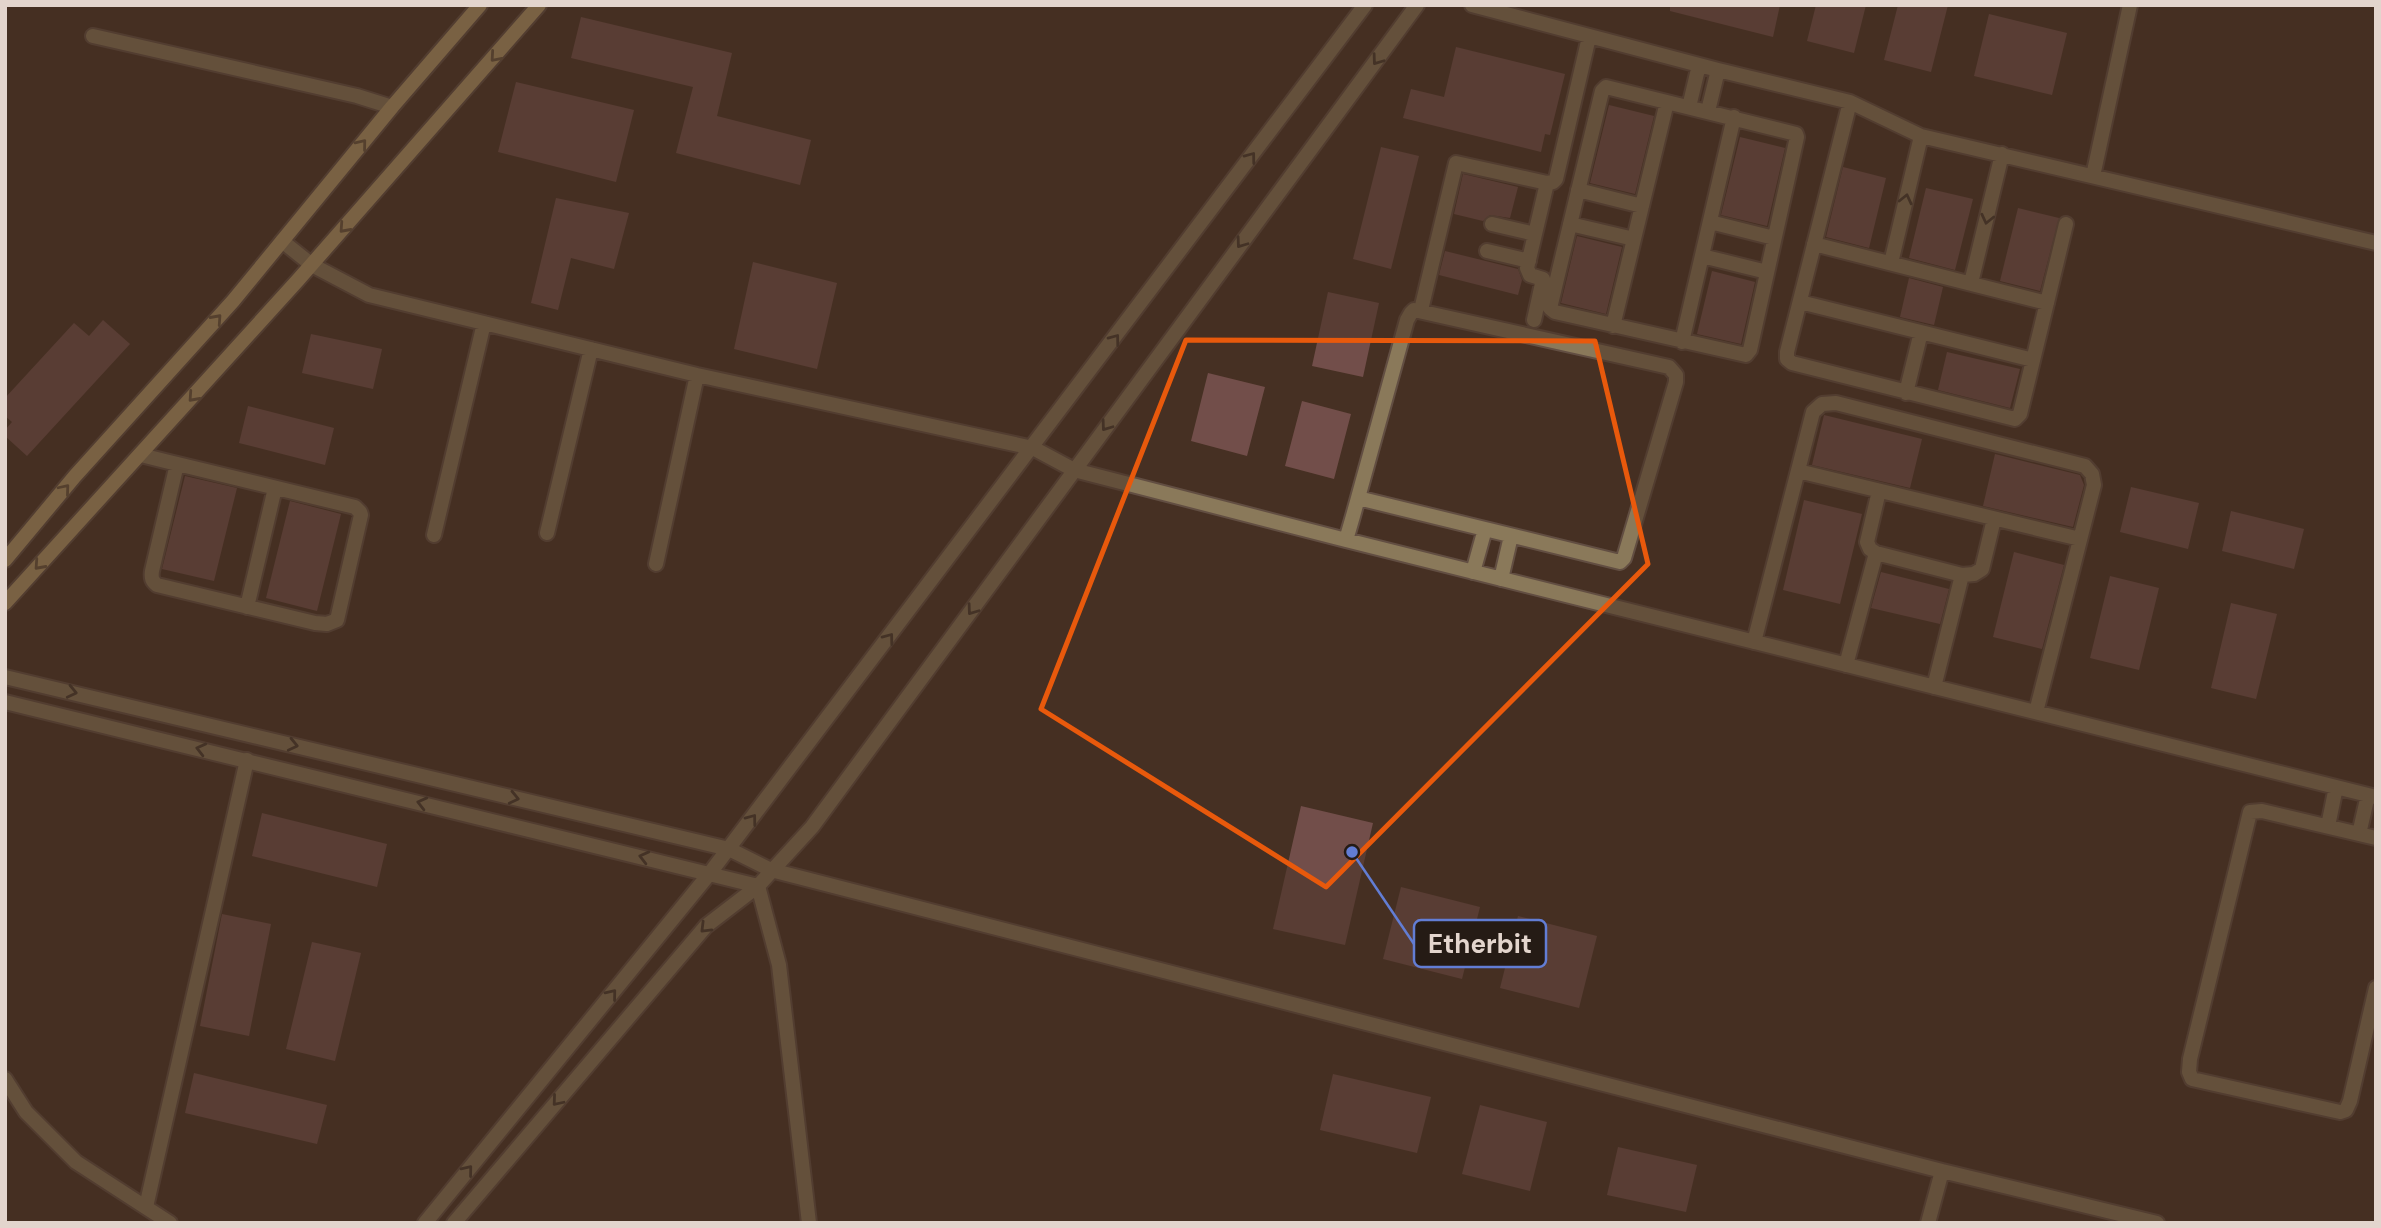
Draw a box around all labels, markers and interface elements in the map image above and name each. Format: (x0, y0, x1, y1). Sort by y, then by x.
one-way arrow (491, 49, 503, 62)
one-way arrow (1372, 52, 1385, 65)
one-way arrow (354, 140, 366, 153)
one-way arrow (1243, 152, 1256, 164)
one-way arrow (1898, 193, 1913, 205)
one-way arrow (1980, 213, 1995, 225)
one-way arrow (340, 219, 353, 232)
one-way arrow (1237, 235, 1250, 248)
one-way arrow (209, 314, 221, 327)
one-way arrow (1106, 334, 1119, 346)
one-way arrow (189, 389, 201, 402)
one-way arrow (1102, 418, 1115, 431)
one-way arrow (57, 484, 69, 497)
one-way arrow (35, 557, 47, 570)
one-way arrow (967, 602, 980, 614)
one-way arrow (881, 633, 894, 645)
one-way arrow (66, 684, 78, 699)
one-way arrow (287, 737, 299, 751)
one-way arrow (196, 743, 208, 757)
one-way arrow (508, 790, 520, 804)
one-way arrow (417, 797, 429, 811)
one-way arrow (743, 814, 756, 827)
one-way arrow (638, 851, 650, 865)
one-way arrow (700, 920, 713, 933)
callout: Etherbit (1414, 920, 1546, 967)
text: Etherbit (1428, 927, 1532, 961)
one-way arrow (604, 990, 616, 1003)
one-way arrow (553, 1093, 565, 1106)
one-way arrow (460, 1165, 472, 1178)

